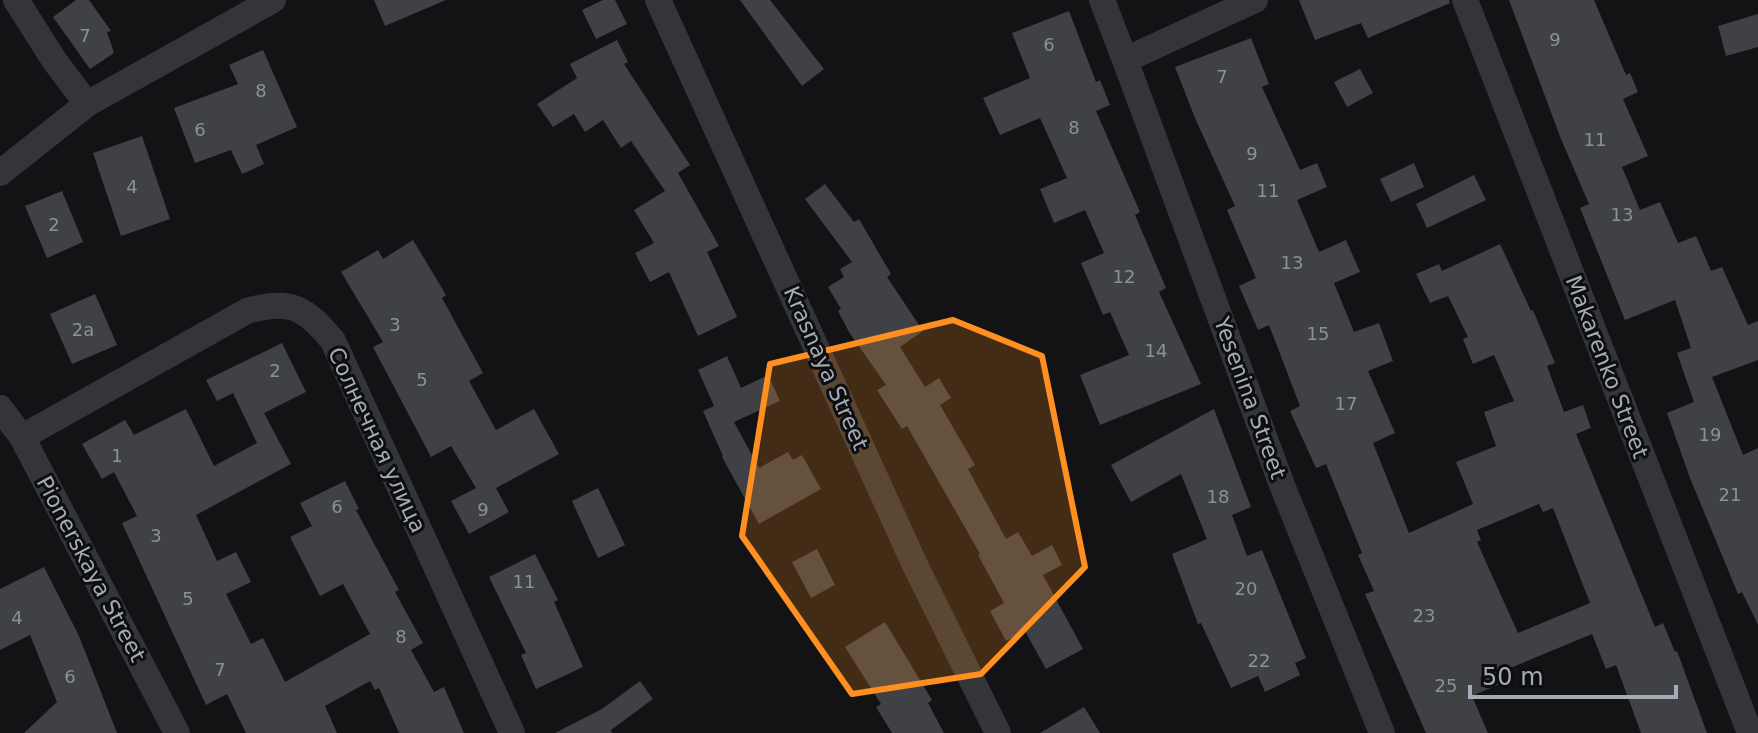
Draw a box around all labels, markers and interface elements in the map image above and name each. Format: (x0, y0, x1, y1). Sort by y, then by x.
house number: 7 (79, 25, 91, 46)
house number: 9 (1549, 29, 1561, 50)
house number: 6 (1043, 34, 1055, 55)
house number: 7 (1216, 66, 1228, 87)
house number: 8 (255, 80, 267, 101)
house number: 8 (1068, 117, 1080, 138)
house number: 6 (194, 119, 206, 140)
house number: 11 (1584, 129, 1606, 150)
house number: 9 (1246, 143, 1258, 164)
house number: 4 (126, 176, 138, 197)
house number: 11 (1257, 180, 1279, 201)
house number: 13 (1611, 204, 1633, 225)
house number: 2 (48, 214, 60, 235)
house number: 13 (1281, 252, 1303, 273)
house number: 12 (1113, 266, 1135, 287)
street label: Makarenko Street (1561, 272, 1653, 462)
street label: Krasnaya Street (779, 282, 873, 454)
street label: Yesenina Street (1209, 313, 1291, 483)
house number: 3 (389, 314, 401, 335)
house number: 2а (72, 319, 94, 340)
house number: 15 (1307, 323, 1329, 344)
house number: 14 (1145, 340, 1167, 361)
street label: Солнечная улица (323, 343, 431, 537)
house number: 2 (269, 360, 281, 381)
house number: 5 (416, 369, 428, 390)
house number: 17 (1335, 393, 1357, 414)
house number: 19 (1699, 424, 1721, 445)
house number: 1 (111, 445, 123, 466)
street label: Pionerskaya Street (31, 472, 151, 666)
house number: 21 (1719, 484, 1741, 505)
house number: 18 (1207, 486, 1229, 507)
house number: 6 (331, 496, 343, 517)
house number: 9 (477, 499, 489, 520)
house number: 3 (150, 525, 162, 546)
house number: 11 (513, 571, 535, 592)
house number: 20 (1235, 578, 1257, 599)
house number: 5 (182, 588, 194, 609)
house number: 23 (1413, 605, 1435, 626)
house number: 4 (11, 607, 23, 628)
house number: 8 (395, 626, 407, 647)
scale bar (1470, 649, 1676, 699)
house number: 22 (1248, 650, 1270, 671)
house number: 7 (214, 659, 226, 680)
text: 50 m (1482, 663, 1544, 691)
house number: 6 (64, 666, 76, 687)
house number: 25 (1435, 675, 1457, 696)

